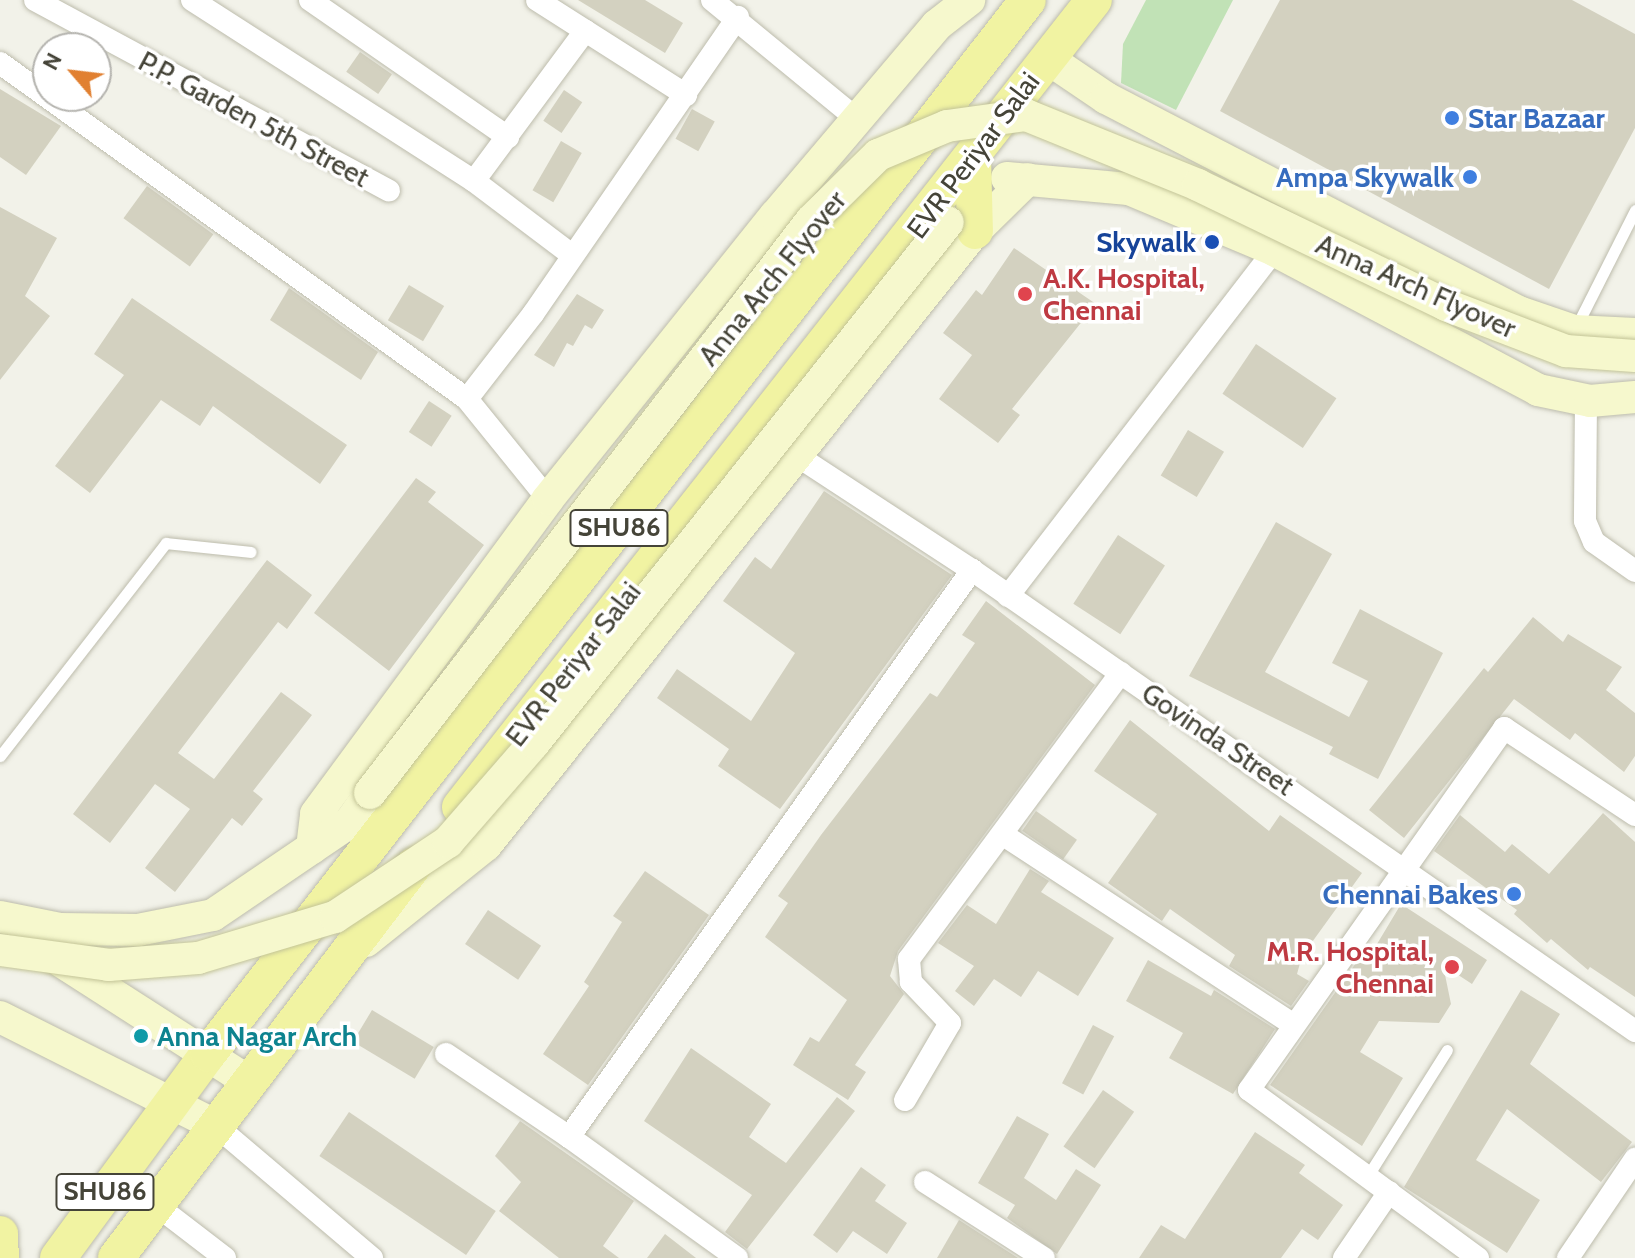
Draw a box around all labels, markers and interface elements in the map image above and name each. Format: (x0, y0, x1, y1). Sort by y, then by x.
north arrow (32, 32, 112, 112)
street label: P.P. Garden 5th Street (133, 44, 375, 194)
text: N (37, 48, 68, 75)
street label: EVR Periyar Salai (900, 65, 1046, 245)
place label: Star Bazaar (1468, 101, 1605, 135)
marker: Star Bazaar (1443, 109, 1461, 127)
place label: Ampa Skywalk (1276, 160, 1454, 194)
marker: Ampa Skywalk (1461, 168, 1479, 186)
street label: Anna Arch Flyover (691, 184, 853, 372)
place label: Skywalk (1096, 225, 1196, 259)
street label: Anna Arch Flyover (1311, 227, 1521, 345)
marker: Skywalk (1203, 233, 1221, 251)
place label: A.K. Hospital, Chennai (1043, 261, 1205, 327)
marker: A.K. Hospital, Chennai (1014, 283, 1036, 305)
road number: SHU86 (569, 506, 669, 550)
street label: EVR Periyar Salai (499, 575, 647, 753)
street label: Govinda Street (1135, 676, 1301, 802)
place label: Chennai Bakes (1322, 877, 1498, 911)
marker: Chennai Bakes (1505, 885, 1523, 903)
place label: M.R. Hospital, Chennai (1266, 934, 1434, 1000)
marker: M.R. Hospital, Chennai (1441, 956, 1463, 978)
place label: Anna Nagar Arch (157, 1019, 357, 1053)
marker: Anna Nagar Arch (132, 1027, 150, 1045)
road number: SHU86 (55, 1170, 155, 1214)

